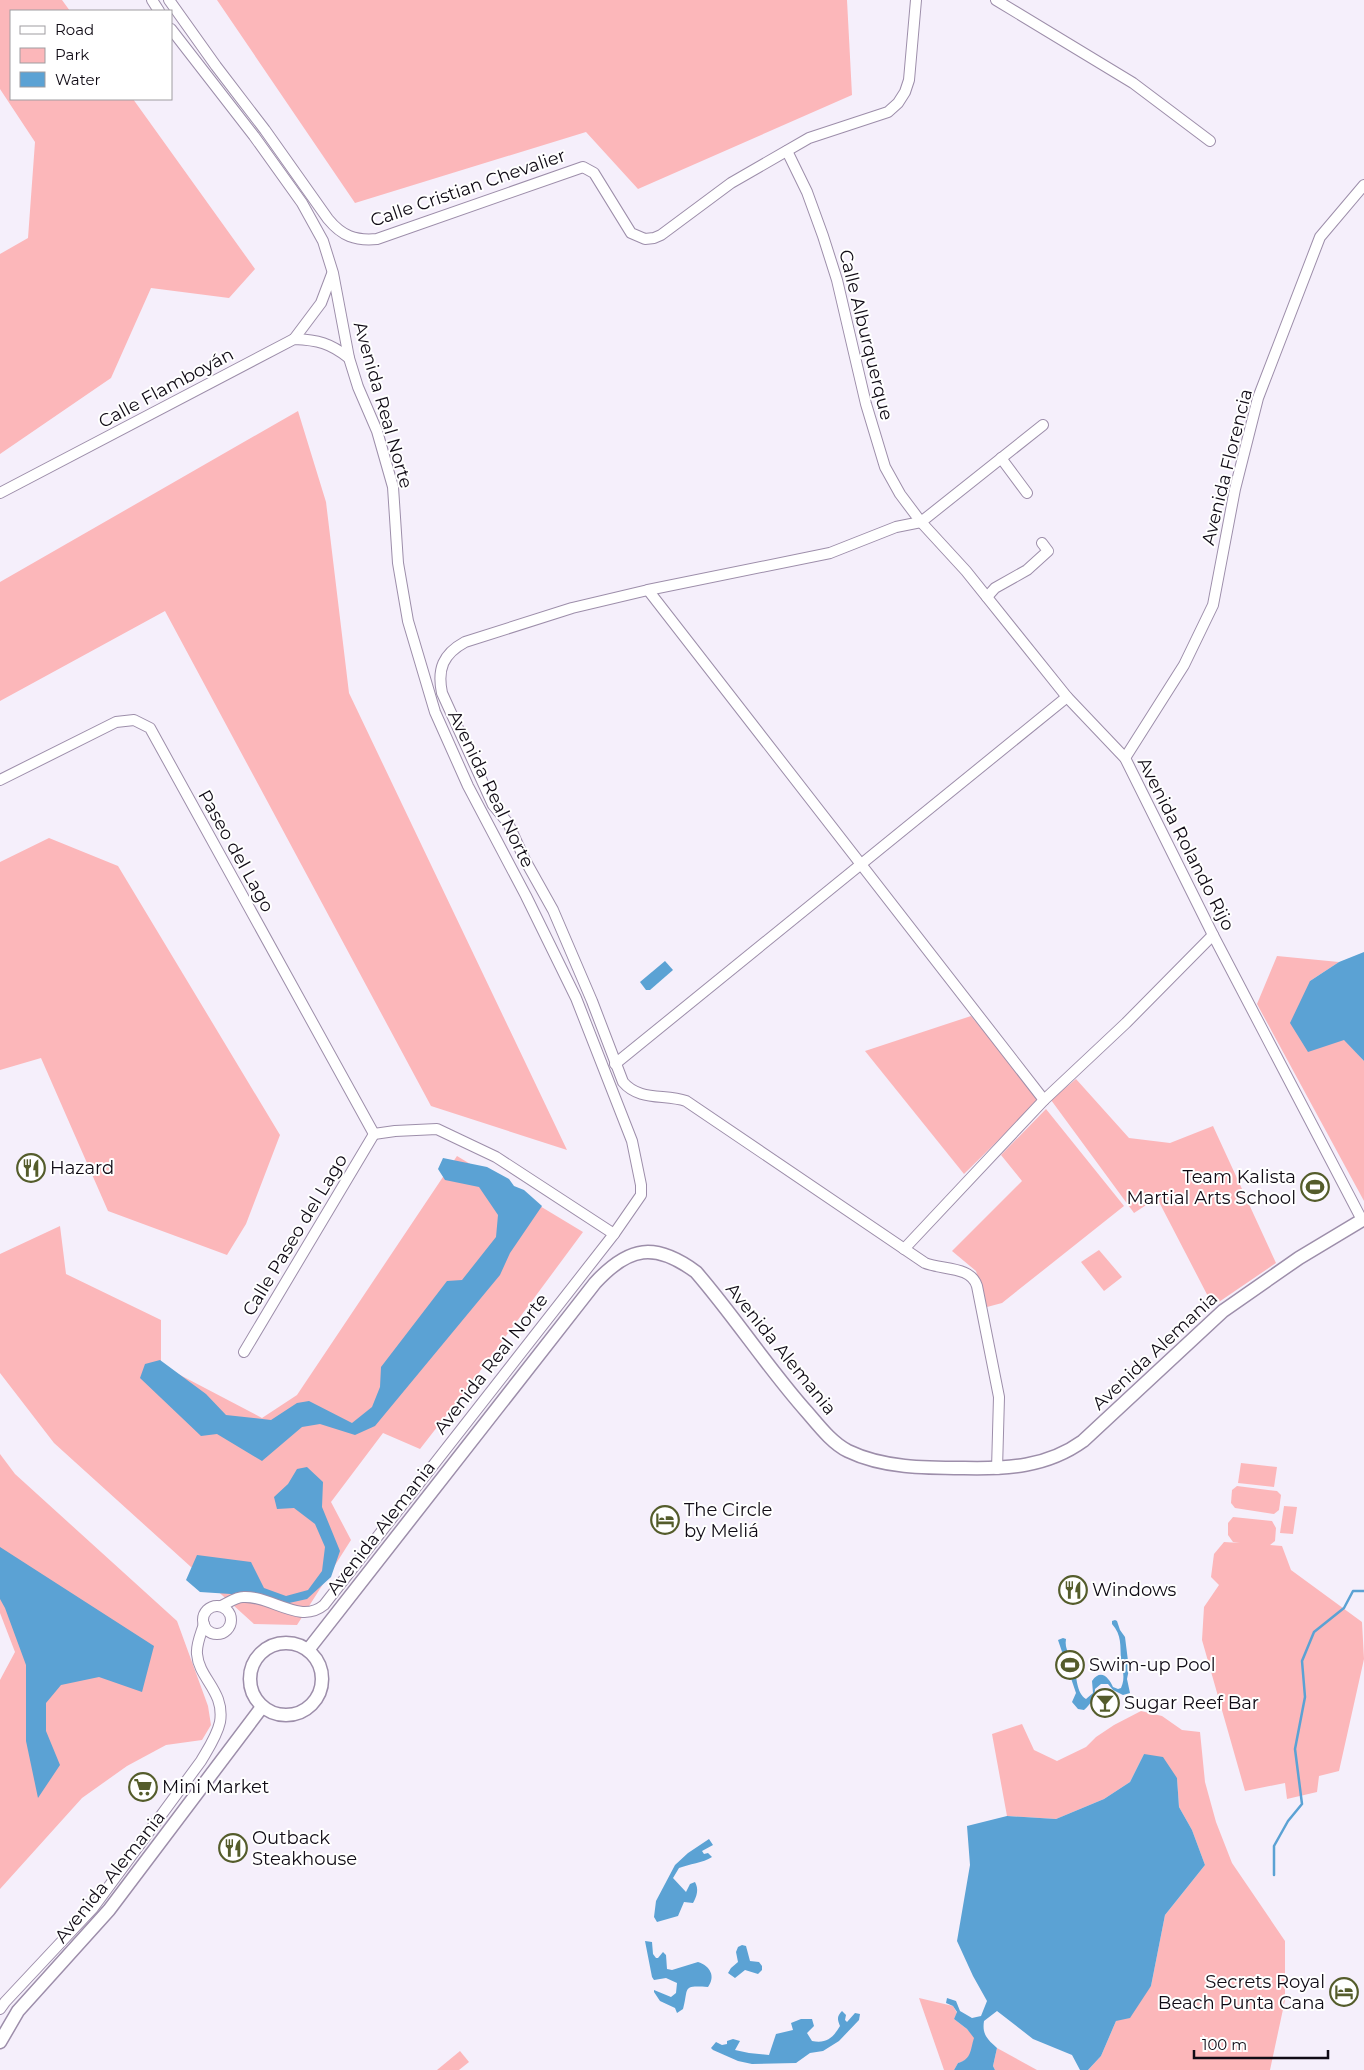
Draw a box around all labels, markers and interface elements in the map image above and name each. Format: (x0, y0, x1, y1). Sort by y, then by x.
legend (10, 10, 172, 100)
text: Road (55, 20, 94, 39)
text: Park (55, 45, 89, 64)
text: Water (55, 70, 101, 89)
street label: Calle Cristian Chevalier (367, 144, 569, 232)
street label: Calle Alburquerque (834, 247, 898, 423)
street label: Avenida Real Norte (349, 319, 417, 491)
street label: Calle Flamboyán (95, 343, 237, 433)
street label: Avenida Florencia (1197, 387, 1257, 547)
street label: Avenida Real Norte (443, 707, 539, 871)
street label: Avenida Rolando Rijo (1133, 754, 1239, 934)
street label: Paseo del Lago (193, 786, 279, 916)
street label: Calle Paseo del Lago (238, 1150, 352, 1320)
restaurant icon: Hazard (16, 1153, 46, 1183)
place label: Hazard (50, 1157, 114, 1179)
place label: Team Kalista Martial Arts School (1127, 1166, 1296, 1209)
sports icon: Team Kalista Martial Arts School (1300, 1172, 1330, 1202)
street label: Avenida Alemania (721, 1279, 841, 1419)
street label: Avenida Alemania (1088, 1287, 1222, 1415)
street label: Avenida Real Norte (429, 1289, 553, 1439)
street label: Avenida Alemania (322, 1457, 440, 1599)
place label: The Circle by Meliá (684, 1499, 773, 1542)
hotel icon: The Circle by Meliá (650, 1505, 680, 1535)
restaurant icon: Windows (1058, 1575, 1088, 1605)
place label: Windows (1092, 1579, 1177, 1601)
sports icon: Swim-up Pool (1055, 1650, 1085, 1680)
place label: Swim-up Pool (1089, 1654, 1216, 1676)
bar icon: Sugar Reef Bar (1090, 1688, 1120, 1718)
place label: Sugar Reef Bar (1124, 1692, 1259, 1714)
supermarket icon: Mini Market (128, 1772, 158, 1802)
place label: Mini Market (162, 1776, 269, 1798)
street label: Avenida Alemania (50, 1807, 170, 1947)
place label: Outback Steakhouse (252, 1827, 357, 1870)
restaurant icon: Outback Steakhouse (218, 1833, 248, 1863)
place label: Secrets Royal Beach Punta Cana (1158, 1971, 1325, 2014)
hotel icon: Secrets Royal Beach Punta Cana (1329, 1977, 1359, 2007)
scale bar (1194, 2028, 1328, 2060)
text: 100 m (1202, 2035, 1247, 2054)

